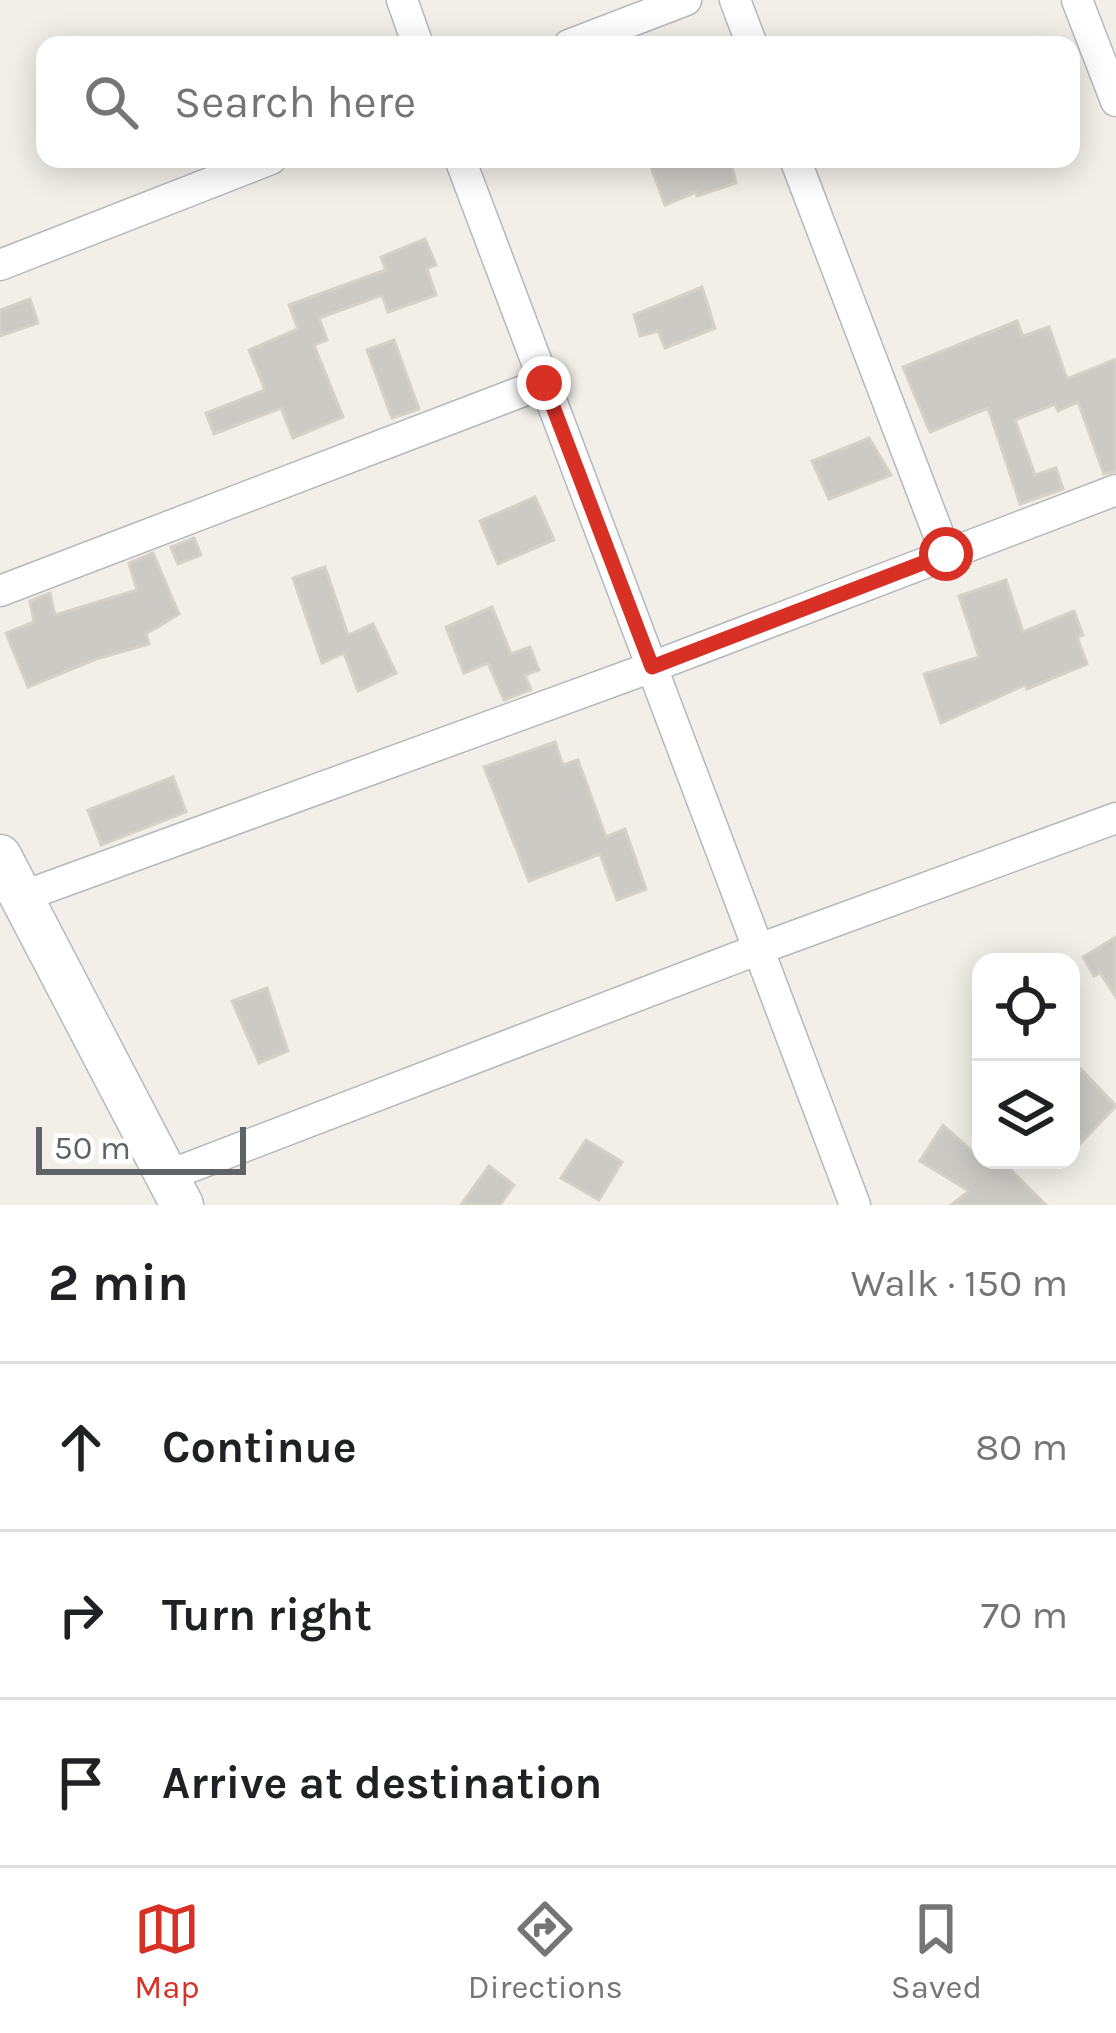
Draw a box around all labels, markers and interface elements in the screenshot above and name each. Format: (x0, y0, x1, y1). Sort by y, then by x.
search box (36, 36, 1080, 168)
icon: search (78, 69, 144, 135)
text: Search here (174, 76, 416, 128)
route end (517, 356, 571, 410)
route start (919, 527, 973, 581)
map controls (972, 953, 1080, 1169)
button: locate (972, 953, 1080, 1061)
button: layers (972, 1061, 1080, 1169)
scale bar (36, 1121, 246, 1174)
text: 50 m (54, 1129, 131, 1167)
text: 2 min (48, 1253, 189, 1313)
text: Walk · 150 m (851, 1260, 1068, 1306)
icon: ahead (48, 1414, 114, 1480)
text: Continue (162, 1421, 357, 1473)
text: 80 m (975, 1424, 1068, 1470)
icon: right (48, 1582, 114, 1648)
text: Turn right (162, 1589, 372, 1641)
text: 70 m (981, 1592, 1068, 1638)
icon: arrive (48, 1750, 114, 1816)
text: Arrive at destination (162, 1757, 602, 1809)
tab: Map (134, 1896, 200, 2006)
tab: Directions (468, 1896, 623, 2006)
tab: Saved (891, 1896, 982, 2006)

